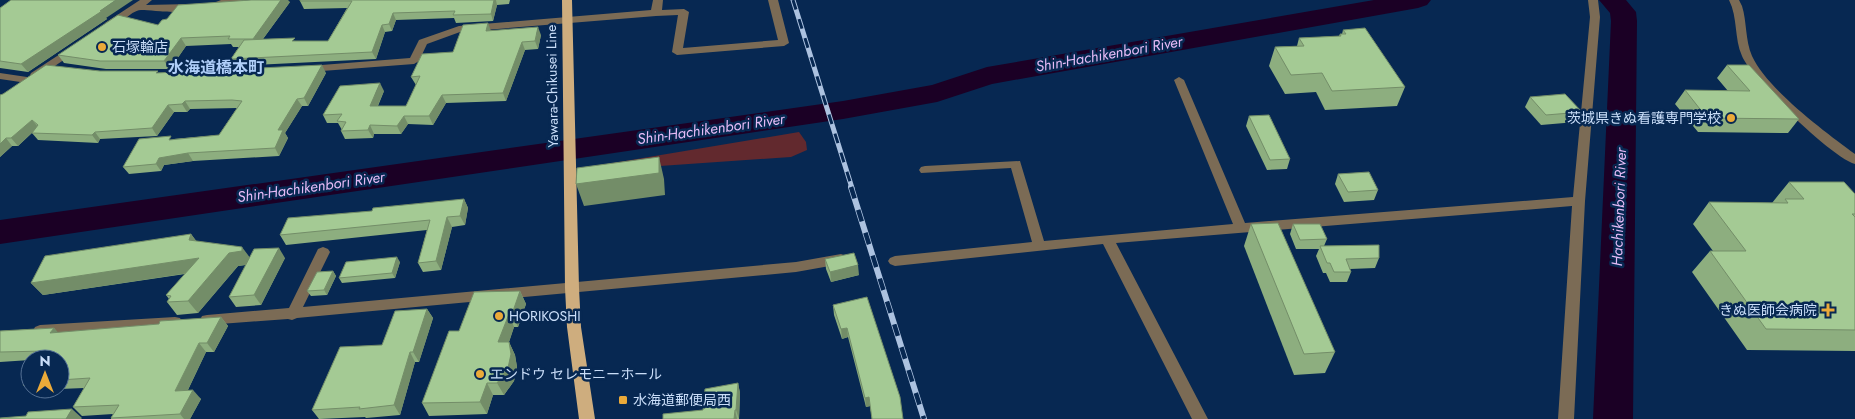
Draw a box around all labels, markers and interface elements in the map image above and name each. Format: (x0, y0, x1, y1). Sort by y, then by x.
street label: Yawara-Chikusei Line (541, 24, 563, 148)
water label: Shin-Hachikenbori River (1034, 30, 1185, 78)
place label: 石塚輪店 (112, 37, 168, 57)
marker: 石塚輪店 (96, 41, 108, 53)
district label: 水海道橋本町 (168, 56, 264, 79)
water label: Shin-Hachikenbori River (636, 108, 787, 150)
place label: 茨城県きぬ看護専門学校 (1567, 108, 1721, 128)
marker: 茨城県きぬ看護専門学校 (1725, 112, 1737, 124)
water label: Hachikenbori River (1606, 146, 1632, 267)
water label: Shin-Hachikenbori River (236, 166, 387, 208)
place label: きぬ医師会病院 (1719, 300, 1817, 320)
marker: きぬ医師会病院 (1821, 303, 1835, 317)
place label: HORIKOSHI (509, 306, 581, 326)
marker: HORIKOSHI (493, 310, 505, 322)
north arrow (20, 349, 70, 399)
text: N (39, 351, 51, 371)
place label: エンドウ セレモニーホール (490, 364, 662, 384)
marker: エンドウ セレモニーホール (474, 368, 486, 380)
place label: 水海道郵便局西 (633, 390, 731, 410)
marker: 水海道郵便局西 (617, 394, 629, 406)

